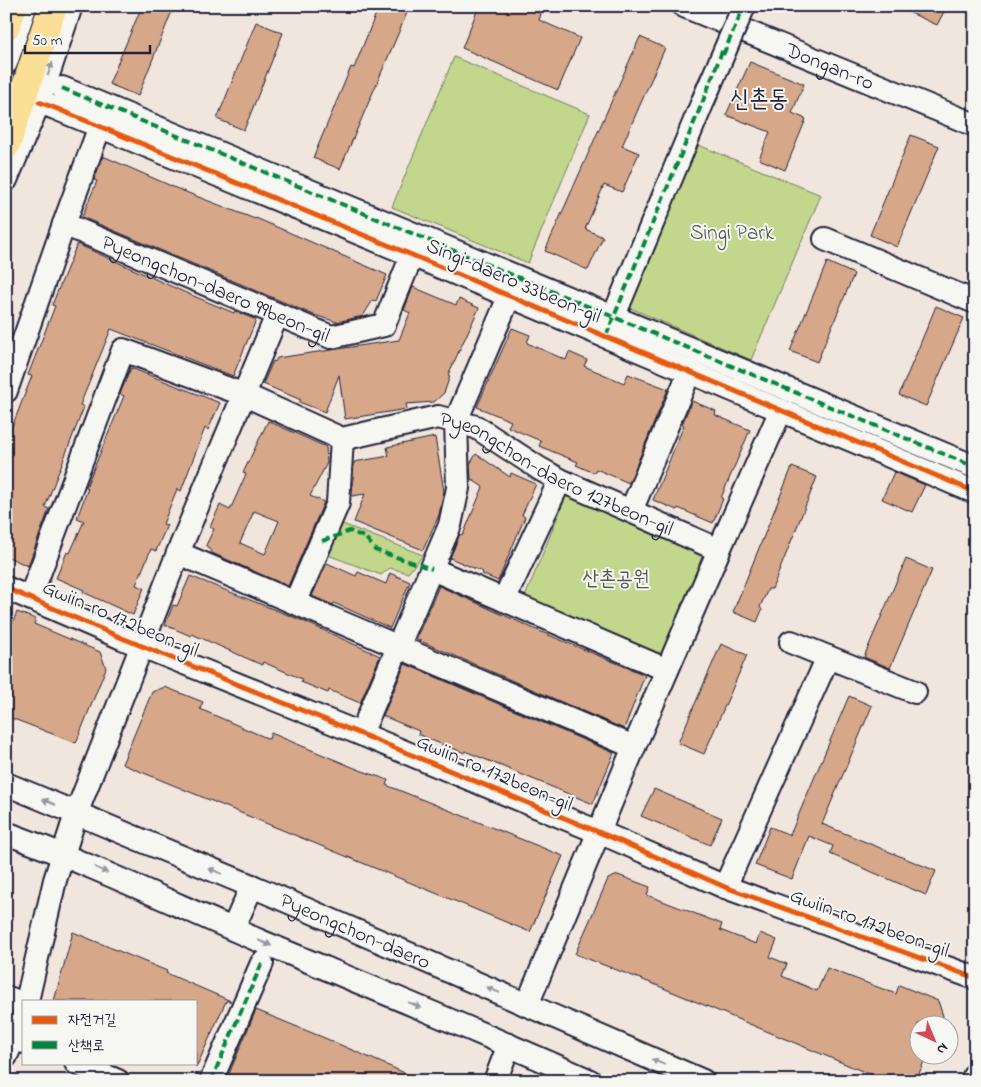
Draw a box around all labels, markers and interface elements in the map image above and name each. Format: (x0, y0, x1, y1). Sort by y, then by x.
scale bar (25, 22, 150, 54)
text: 50 m (32, 30, 63, 52)
street label: Dongan-ro (780, 36, 878, 99)
one-way arrow (47, 62, 54, 77)
district label: 신촌동 (730, 83, 788, 118)
park label: Singi Park (690, 219, 775, 251)
street label: Pyeongchon-daero 99beon-gil (96, 228, 334, 352)
street label: Singi-daero 33beon-gil (420, 231, 605, 334)
street label: Pyeongchon-daero 127beon-gil (436, 405, 678, 545)
park label: 산촌공원 (582, 565, 650, 595)
street label: Gwiin-ro 172beon-gil (36, 573, 203, 668)
street label: Gwiin-ro 172beon-gil (410, 727, 577, 822)
one-way arrow (42, 798, 56, 806)
one-way arrow (94, 867, 108, 875)
one-way arrow (207, 867, 222, 875)
street label: Gwiin-ro 172beon-gil (785, 881, 953, 969)
street label: Pyeongchon-daero (275, 887, 435, 978)
one-way arrow (258, 939, 272, 947)
one-way arrow (486, 986, 500, 994)
legend (22, 1000, 198, 1064)
one-way arrow (408, 1002, 422, 1010)
text: 자전거길 (68, 1009, 116, 1031)
north arrow (908, 1014, 958, 1064)
text: 산책로 (68, 1035, 104, 1057)
text: N (931, 1037, 953, 1059)
one-way arrow (651, 1057, 665, 1065)

